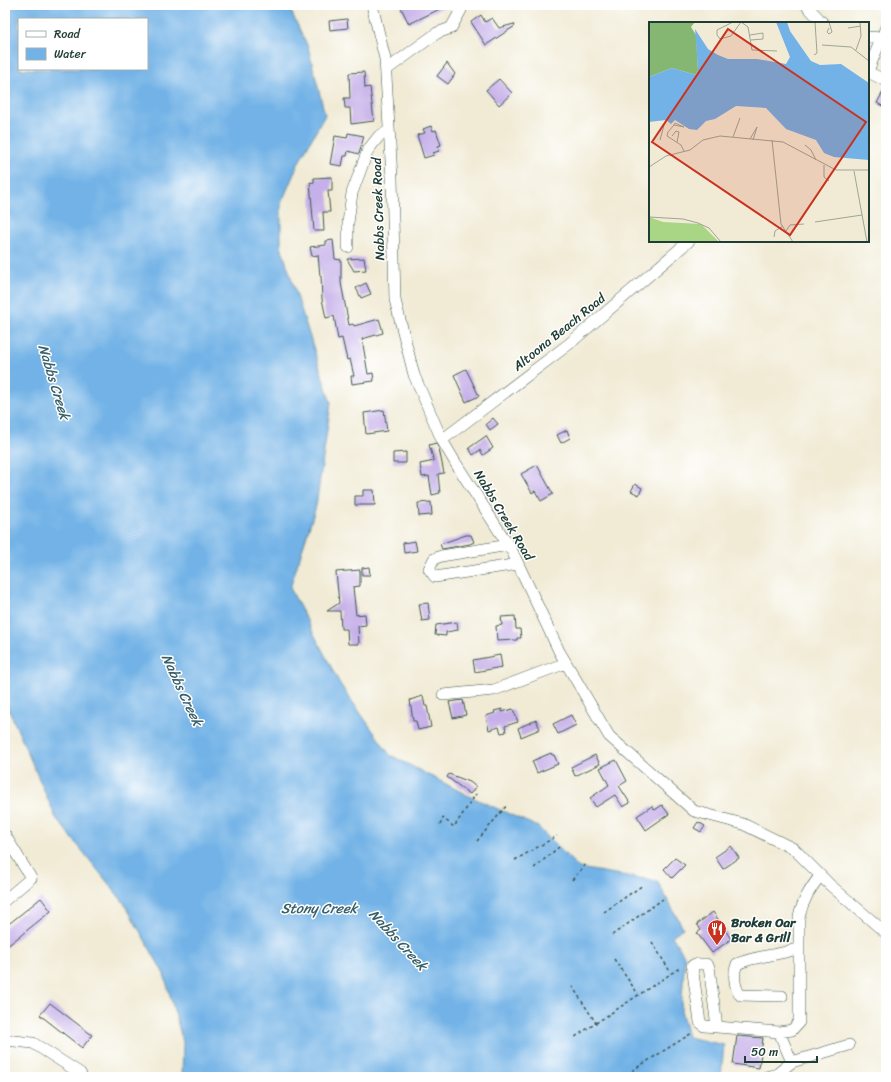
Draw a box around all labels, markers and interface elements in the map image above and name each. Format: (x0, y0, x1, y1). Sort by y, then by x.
legend (18, 18, 148, 70)
inset map (649, 22, 869, 242)
text: Road (54, 23, 81, 45)
text: Water (54, 43, 87, 65)
street label: Nabbs Creek Road (365, 156, 391, 261)
street label: Altoona Beach Road (507, 287, 611, 377)
water label: Nabbs Creek (31, 341, 78, 424)
street label: Nabbs Creek Road (468, 465, 541, 566)
water label: Nabbs Creek (154, 650, 210, 732)
water label: Stony Creek (281, 896, 359, 921)
water label: Nabbs Creek (362, 903, 435, 978)
place label: Broken Oar Bar & Grill (731, 911, 797, 949)
restaurant icon: Broken Oar Bar & Grill (706, 918, 728, 946)
scale bar (745, 1038, 817, 1064)
text: 50 m (751, 1041, 778, 1063)

